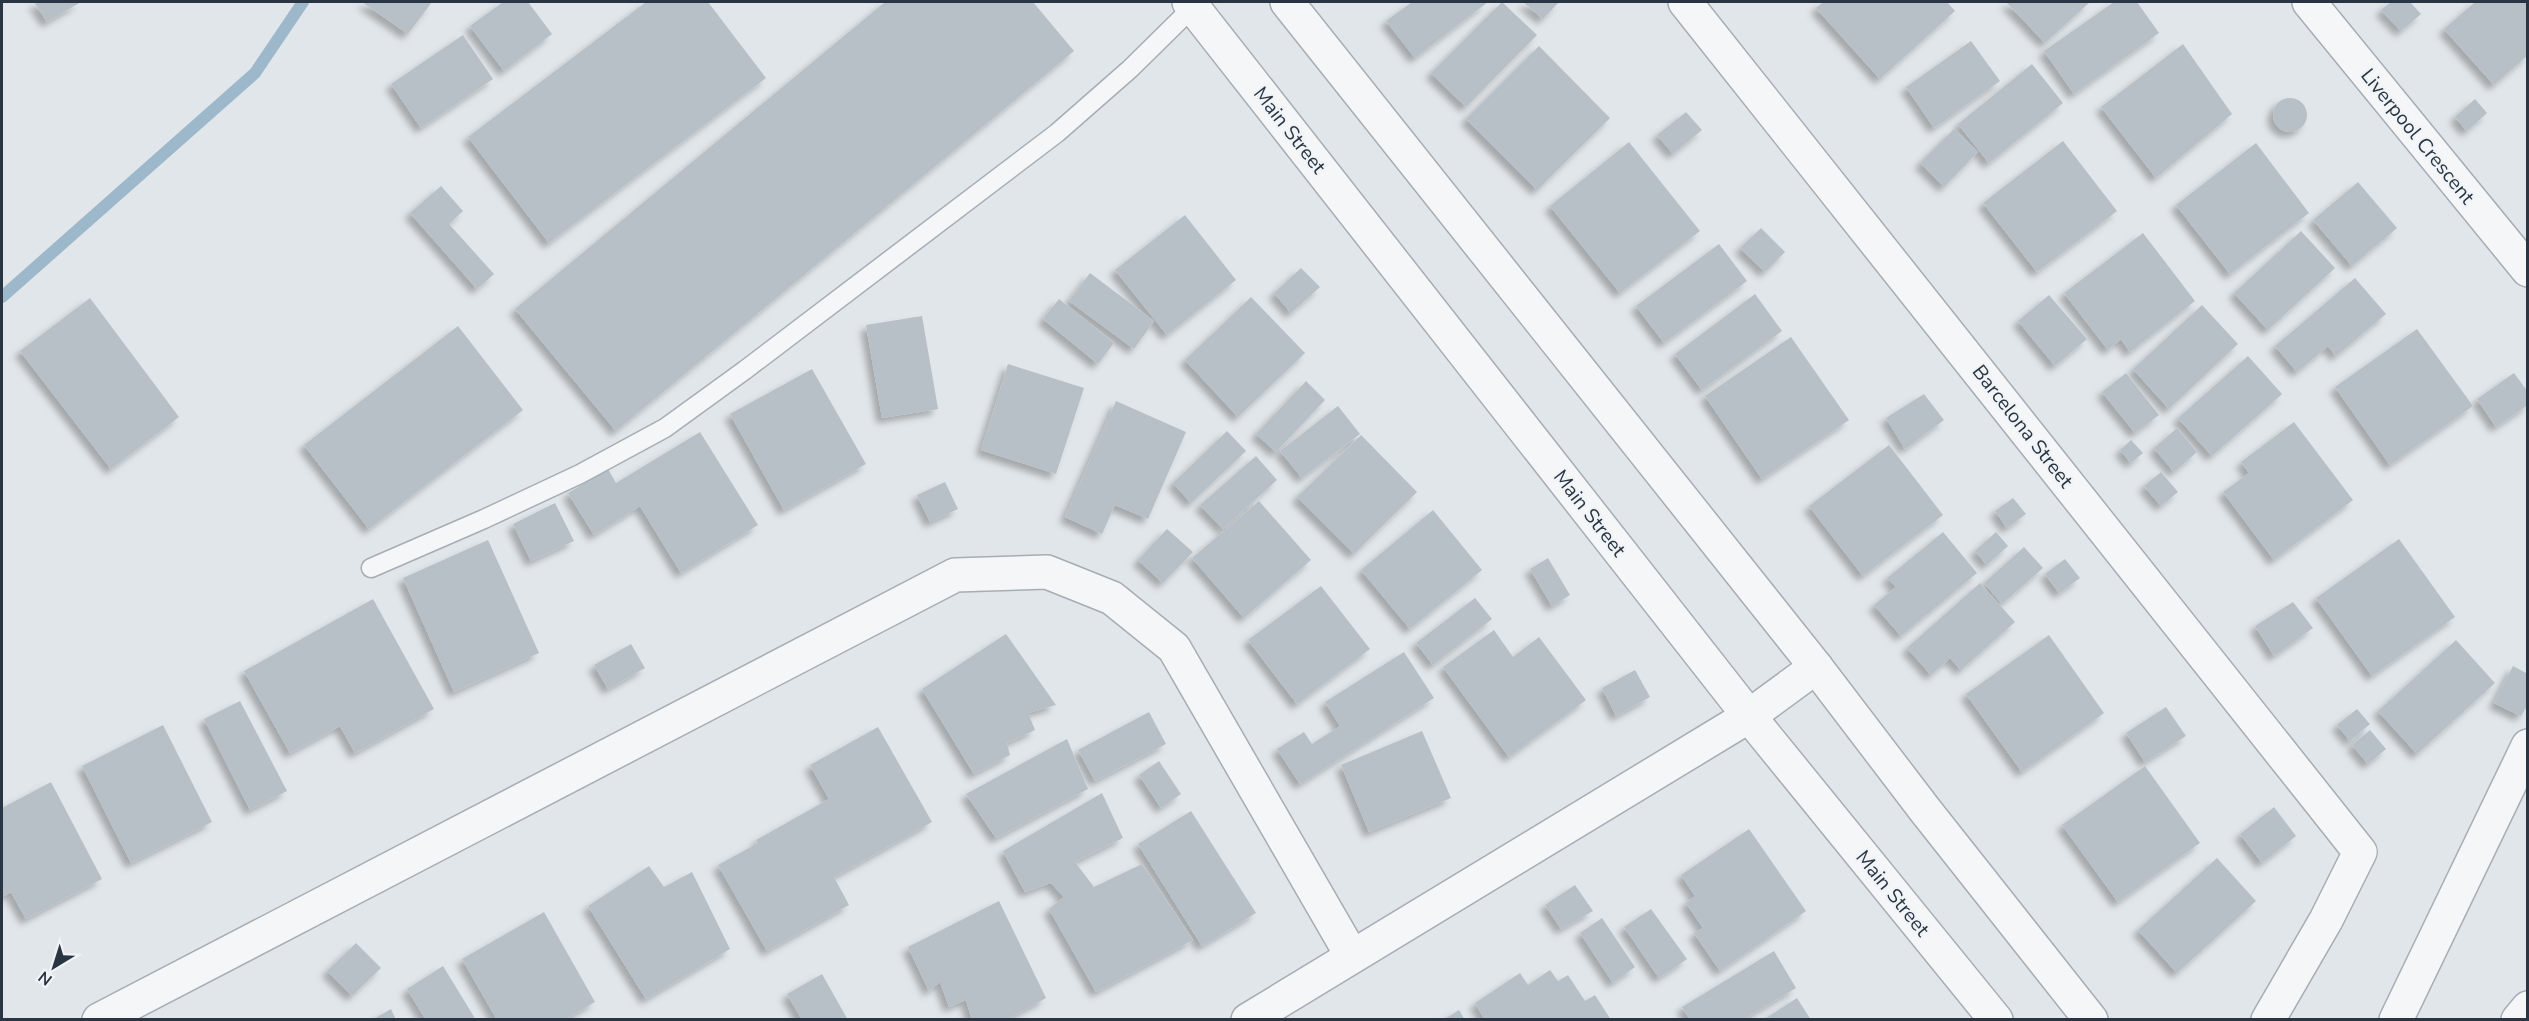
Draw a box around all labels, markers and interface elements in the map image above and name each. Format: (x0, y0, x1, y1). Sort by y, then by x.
street label: Liverpool Crescent (2354, 63, 2481, 211)
street label: Main Street (1247, 81, 1333, 180)
street label: Barcelona Street (1966, 359, 2080, 494)
street label: Main Street (1547, 464, 1633, 563)
street label: Main Street (1850, 845, 1936, 943)
north arrow (24, 937, 84, 997)
text: N (34, 966, 57, 990)

